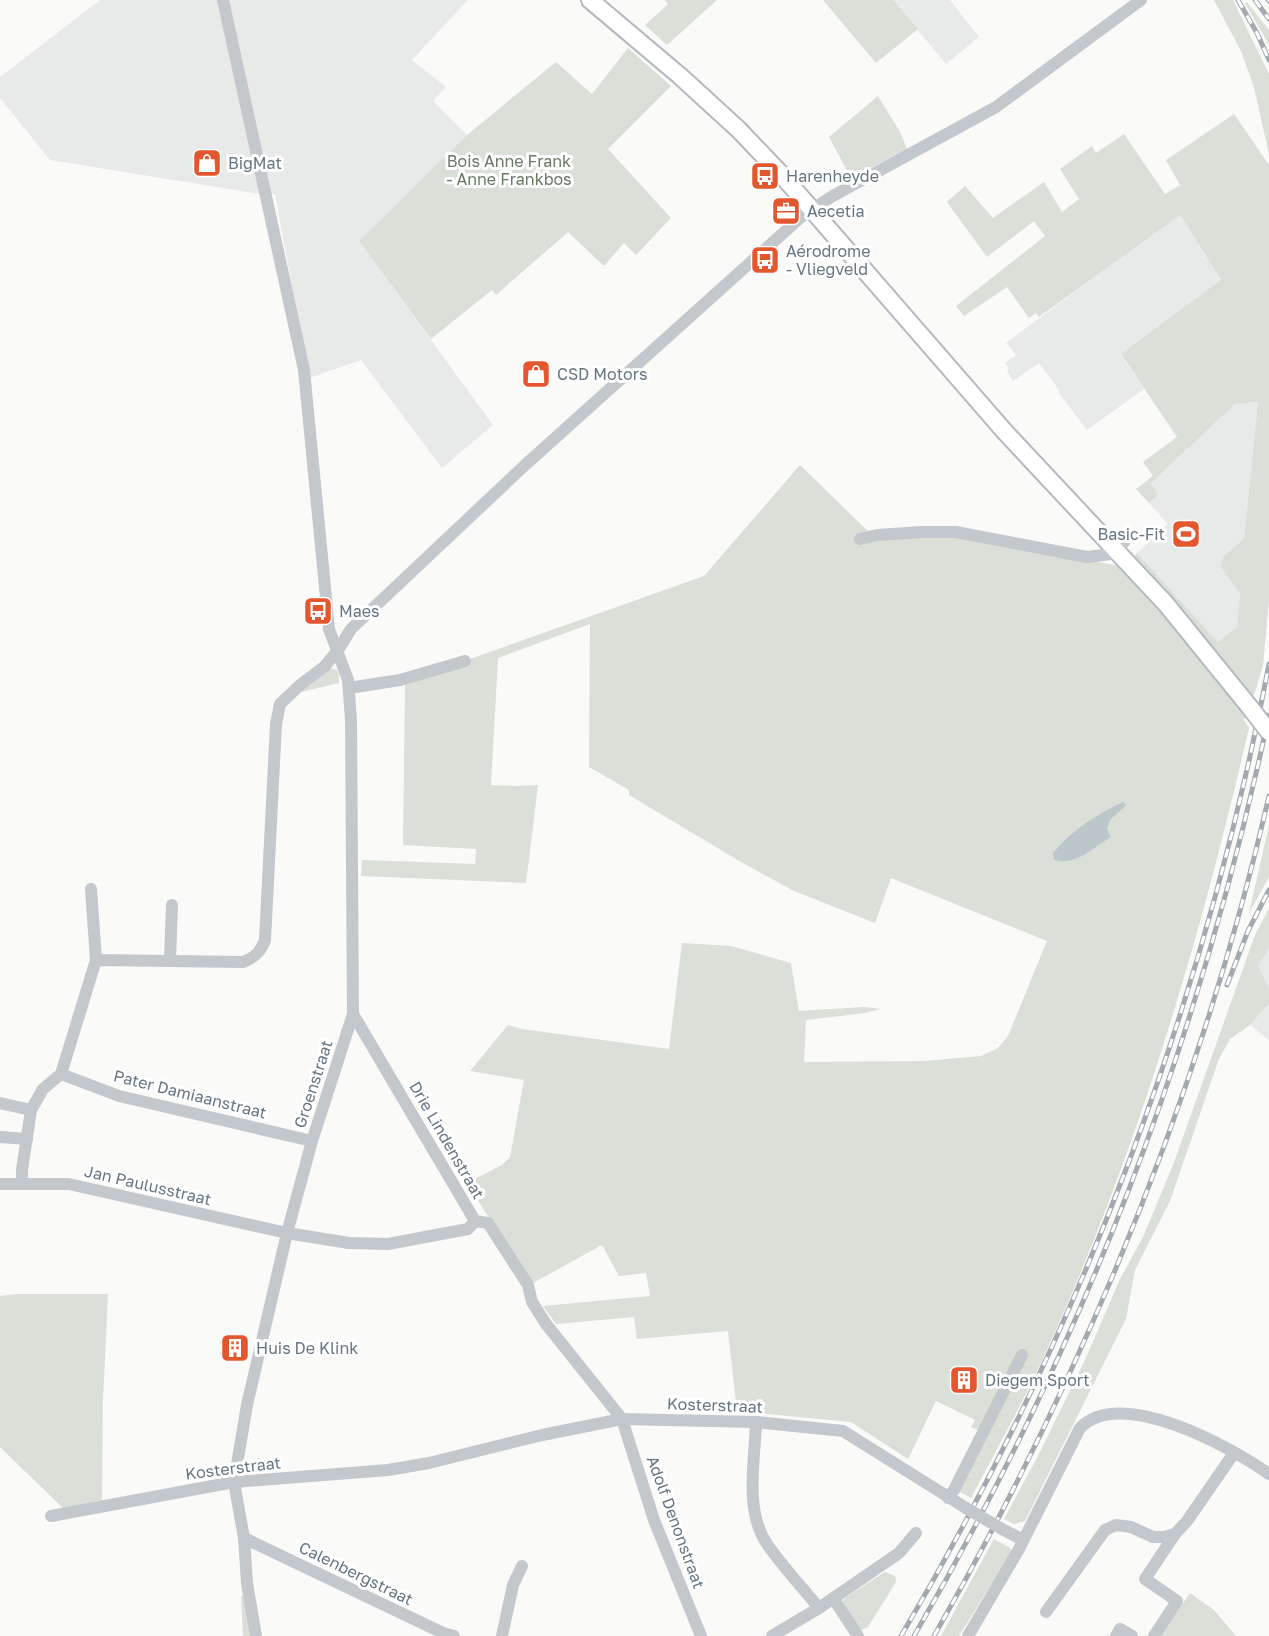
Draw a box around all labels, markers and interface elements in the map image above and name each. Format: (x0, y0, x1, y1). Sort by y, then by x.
shop icon: BigMat (191, 147, 223, 179)
park label: Bois Anne Frank - Anne Frankbos (446, 151, 572, 189)
place label: BigMat (228, 153, 282, 173)
bus stop icon: Harenheyde (749, 160, 781, 192)
place label: Harenheyde (786, 166, 879, 186)
office icon: Aecetia (770, 195, 802, 227)
place label: Aecetia (807, 201, 865, 221)
place label: Aérodrome - Vliegveld (786, 241, 870, 279)
bus stop icon: Aérodrome - Vliegveld (749, 244, 781, 276)
shop icon: CSD Motors (520, 358, 552, 390)
place label: CSD Motors (557, 364, 647, 384)
sports icon: Basic-Fit (1170, 518, 1202, 550)
place label: Basic-Fit (1097, 524, 1165, 544)
bus stop icon: Maes (302, 595, 334, 627)
place label: Maes (339, 601, 380, 621)
street label: Groenstraat (289, 1037, 337, 1131)
street label: Pater Damiaanstraat (111, 1065, 269, 1123)
street label: Drie Lindenstraat (405, 1078, 489, 1202)
street label: Jan Paulusstraat (83, 1161, 213, 1209)
building icon: Huis De Klink (219, 1332, 251, 1364)
place label: Huis De Klink (256, 1338, 358, 1358)
building icon: Diegem Sport (948, 1364, 980, 1396)
place label: Diegem Sport (985, 1370, 1090, 1390)
street label: Kosterstraat (667, 1393, 763, 1417)
street label: Kosterstraat (184, 1452, 282, 1484)
street label: Adolf Denonstraat (643, 1453, 709, 1591)
street label: Calenbergstraat (296, 1537, 416, 1609)

